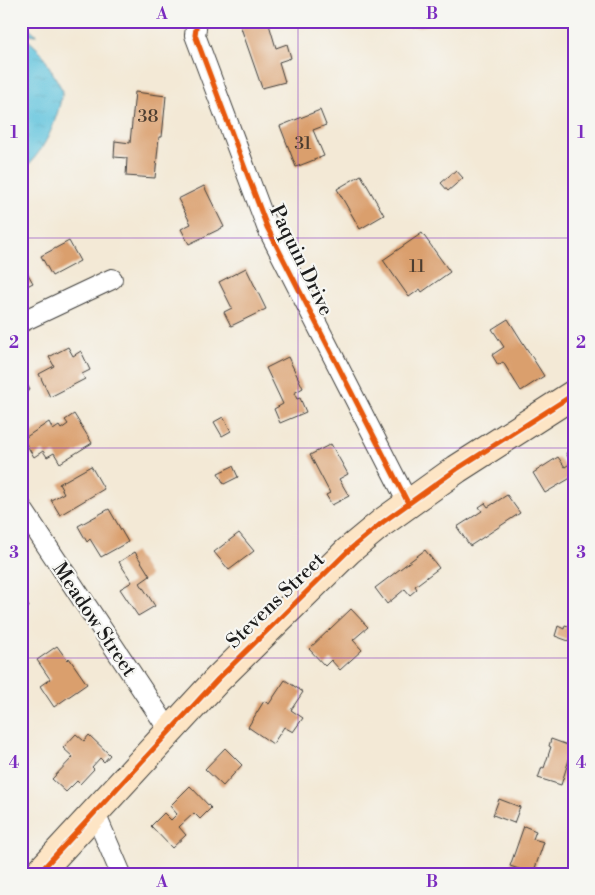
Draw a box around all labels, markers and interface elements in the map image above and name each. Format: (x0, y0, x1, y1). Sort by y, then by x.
text: A (155, 4, 168, 24)
text: B (426, 4, 438, 24)
house number: 38 (138, 105, 158, 128)
text: 1 (10, 123, 18, 143)
text: 1 (577, 123, 585, 143)
house number: 31 (294, 132, 312, 155)
street label: Paquin Drive (263, 201, 338, 320)
house number: 11 (409, 255, 425, 278)
text: 2 (9, 333, 19, 353)
text: 2 (576, 333, 586, 353)
text: 3 (9, 543, 19, 563)
text: 3 (576, 543, 586, 563)
street label: Stevens Street (222, 548, 331, 654)
street label: Meadow Street (46, 558, 141, 682)
text: 4 (9, 753, 20, 773)
text: 4 (576, 753, 587, 773)
text: A (155, 872, 168, 892)
text: B (426, 872, 438, 892)

